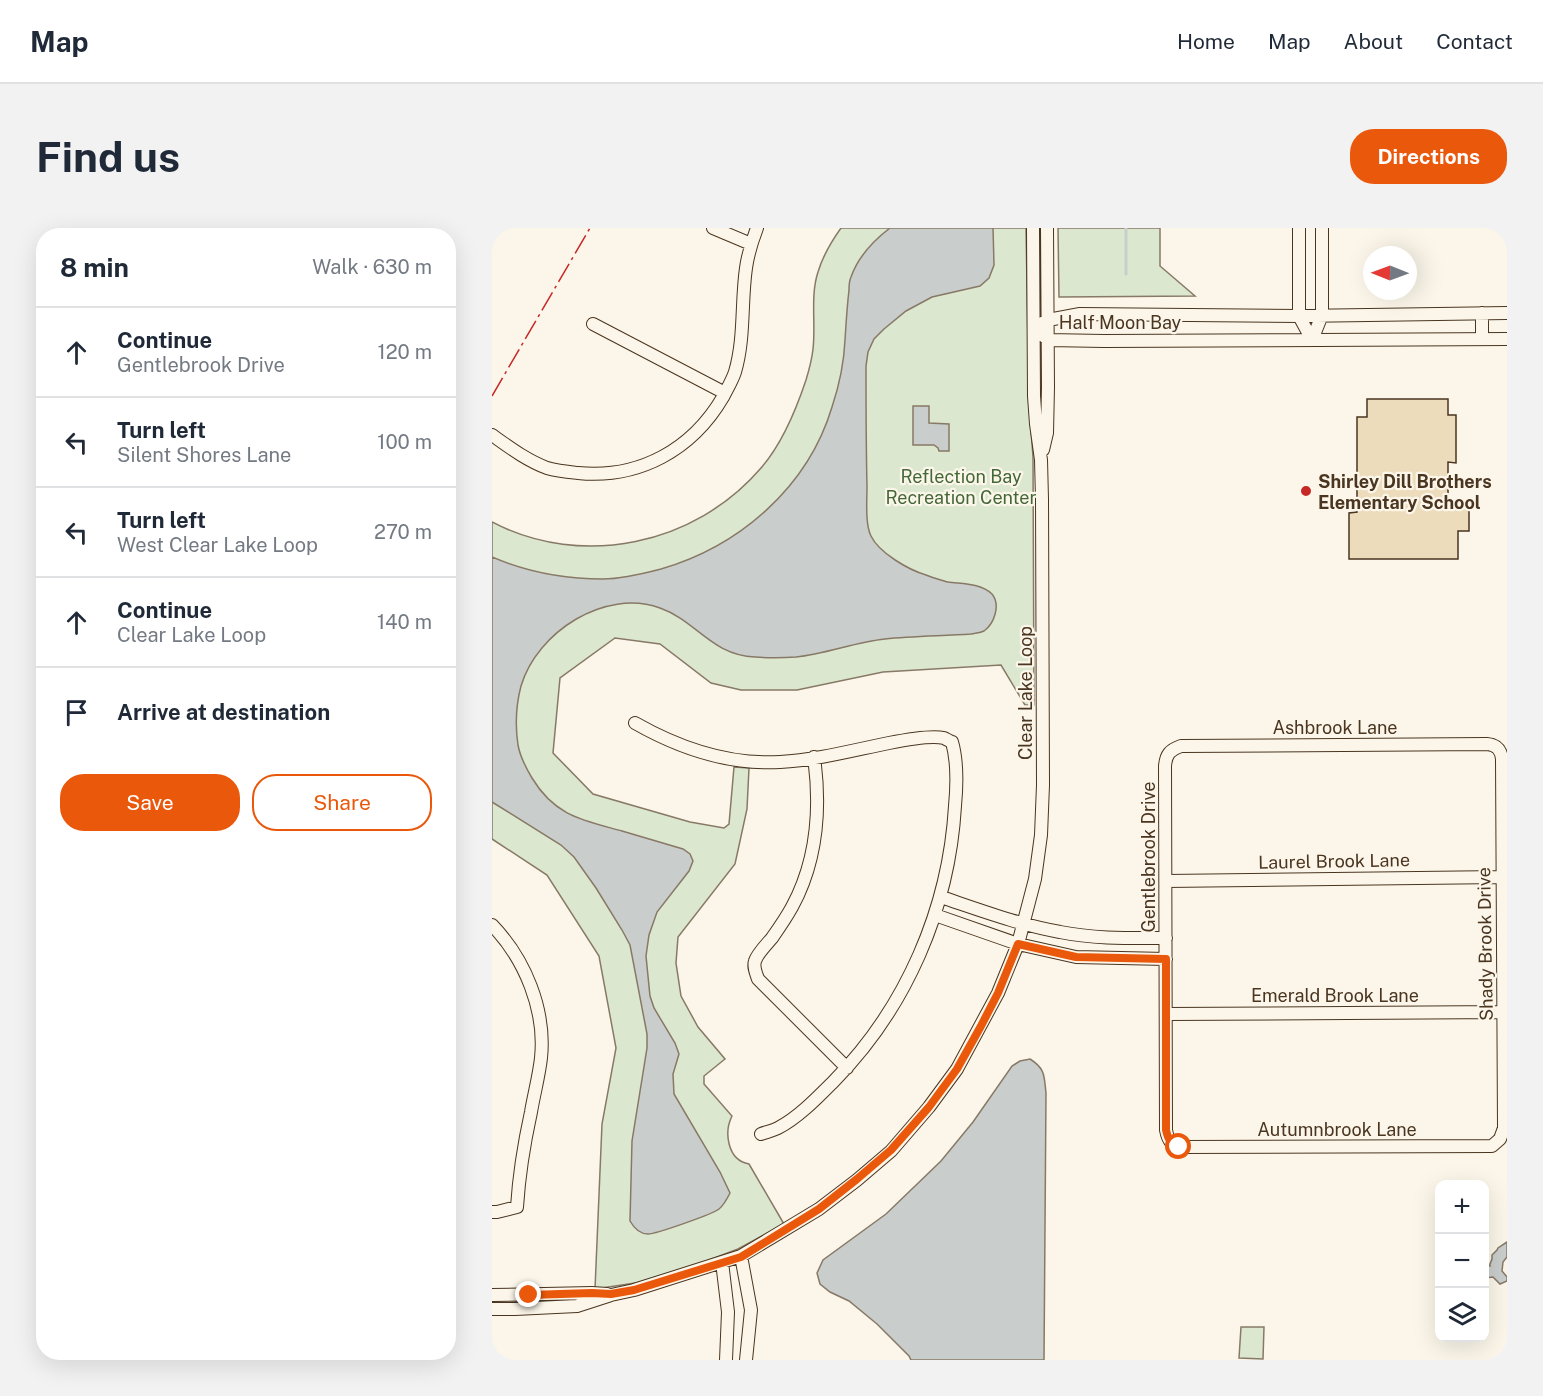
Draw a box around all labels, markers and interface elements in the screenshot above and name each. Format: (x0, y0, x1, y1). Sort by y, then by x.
text: Map (30, 25, 89, 58)
text: Home (1177, 29, 1235, 54)
text: Map (1268, 29, 1311, 54)
text: About (1344, 29, 1403, 54)
text: Contact (1436, 29, 1513, 54)
button: Directions (1350, 129, 1507, 184)
text: Find us (36, 132, 180, 181)
north arrow (1363, 246, 1417, 300)
text: 8 min (60, 252, 129, 283)
text: Walk · 630 m (312, 255, 432, 279)
street label: Half Moon Bay (1059, 312, 1182, 333)
text: Continue (117, 327, 212, 353)
icon: ahead (60, 336, 93, 369)
text: 120 m (378, 340, 432, 364)
text: Gentlebrook Drive (117, 353, 285, 377)
text: Turn left (117, 417, 206, 443)
icon: left (60, 426, 93, 459)
text: 100 m (377, 430, 432, 454)
text: Silent Shores Lane (117, 443, 291, 467)
park label: Reflection Bay Recreation Center (885, 466, 1037, 508)
place label: Shirley Dill Brothers Elementary School (1318, 471, 1492, 513)
marker: Shirley Dill Brothers Elementary School (1299, 484, 1313, 498)
text: Turn left (117, 507, 206, 533)
icon: left (60, 516, 93, 549)
text: 270 m (374, 520, 432, 544)
text: West Clear Lake Loop (117, 533, 318, 557)
text: Continue (117, 597, 212, 623)
icon: ahead (60, 606, 93, 639)
text: 140 m (377, 610, 432, 634)
text: Clear Lake Loop (117, 623, 266, 647)
street label: Clear Lake Loop (1015, 626, 1036, 760)
icon: arrive (60, 696, 93, 729)
text: Arrive at destination (117, 699, 330, 725)
street label: Ashbrook Lane (1272, 717, 1398, 738)
button: Save (60, 774, 240, 831)
button: Share (252, 774, 432, 831)
street label: Gentlebrook Drive (1138, 781, 1159, 933)
street label: Laurel Brook Lane (1258, 849, 1410, 873)
street label: Shady Brook Drive (1473, 867, 1497, 1021)
street label: Emerald Brook Lane (1251, 985, 1419, 1006)
street label: Autumnbrook Lane (1257, 1119, 1417, 1140)
route start (1165, 1133, 1191, 1159)
map controls (1435, 1180, 1489, 1342)
button: + (1435, 1180, 1489, 1234)
button: − (1435, 1234, 1489, 1288)
route end (515, 1281, 541, 1307)
button: layers (1435, 1288, 1489, 1342)

